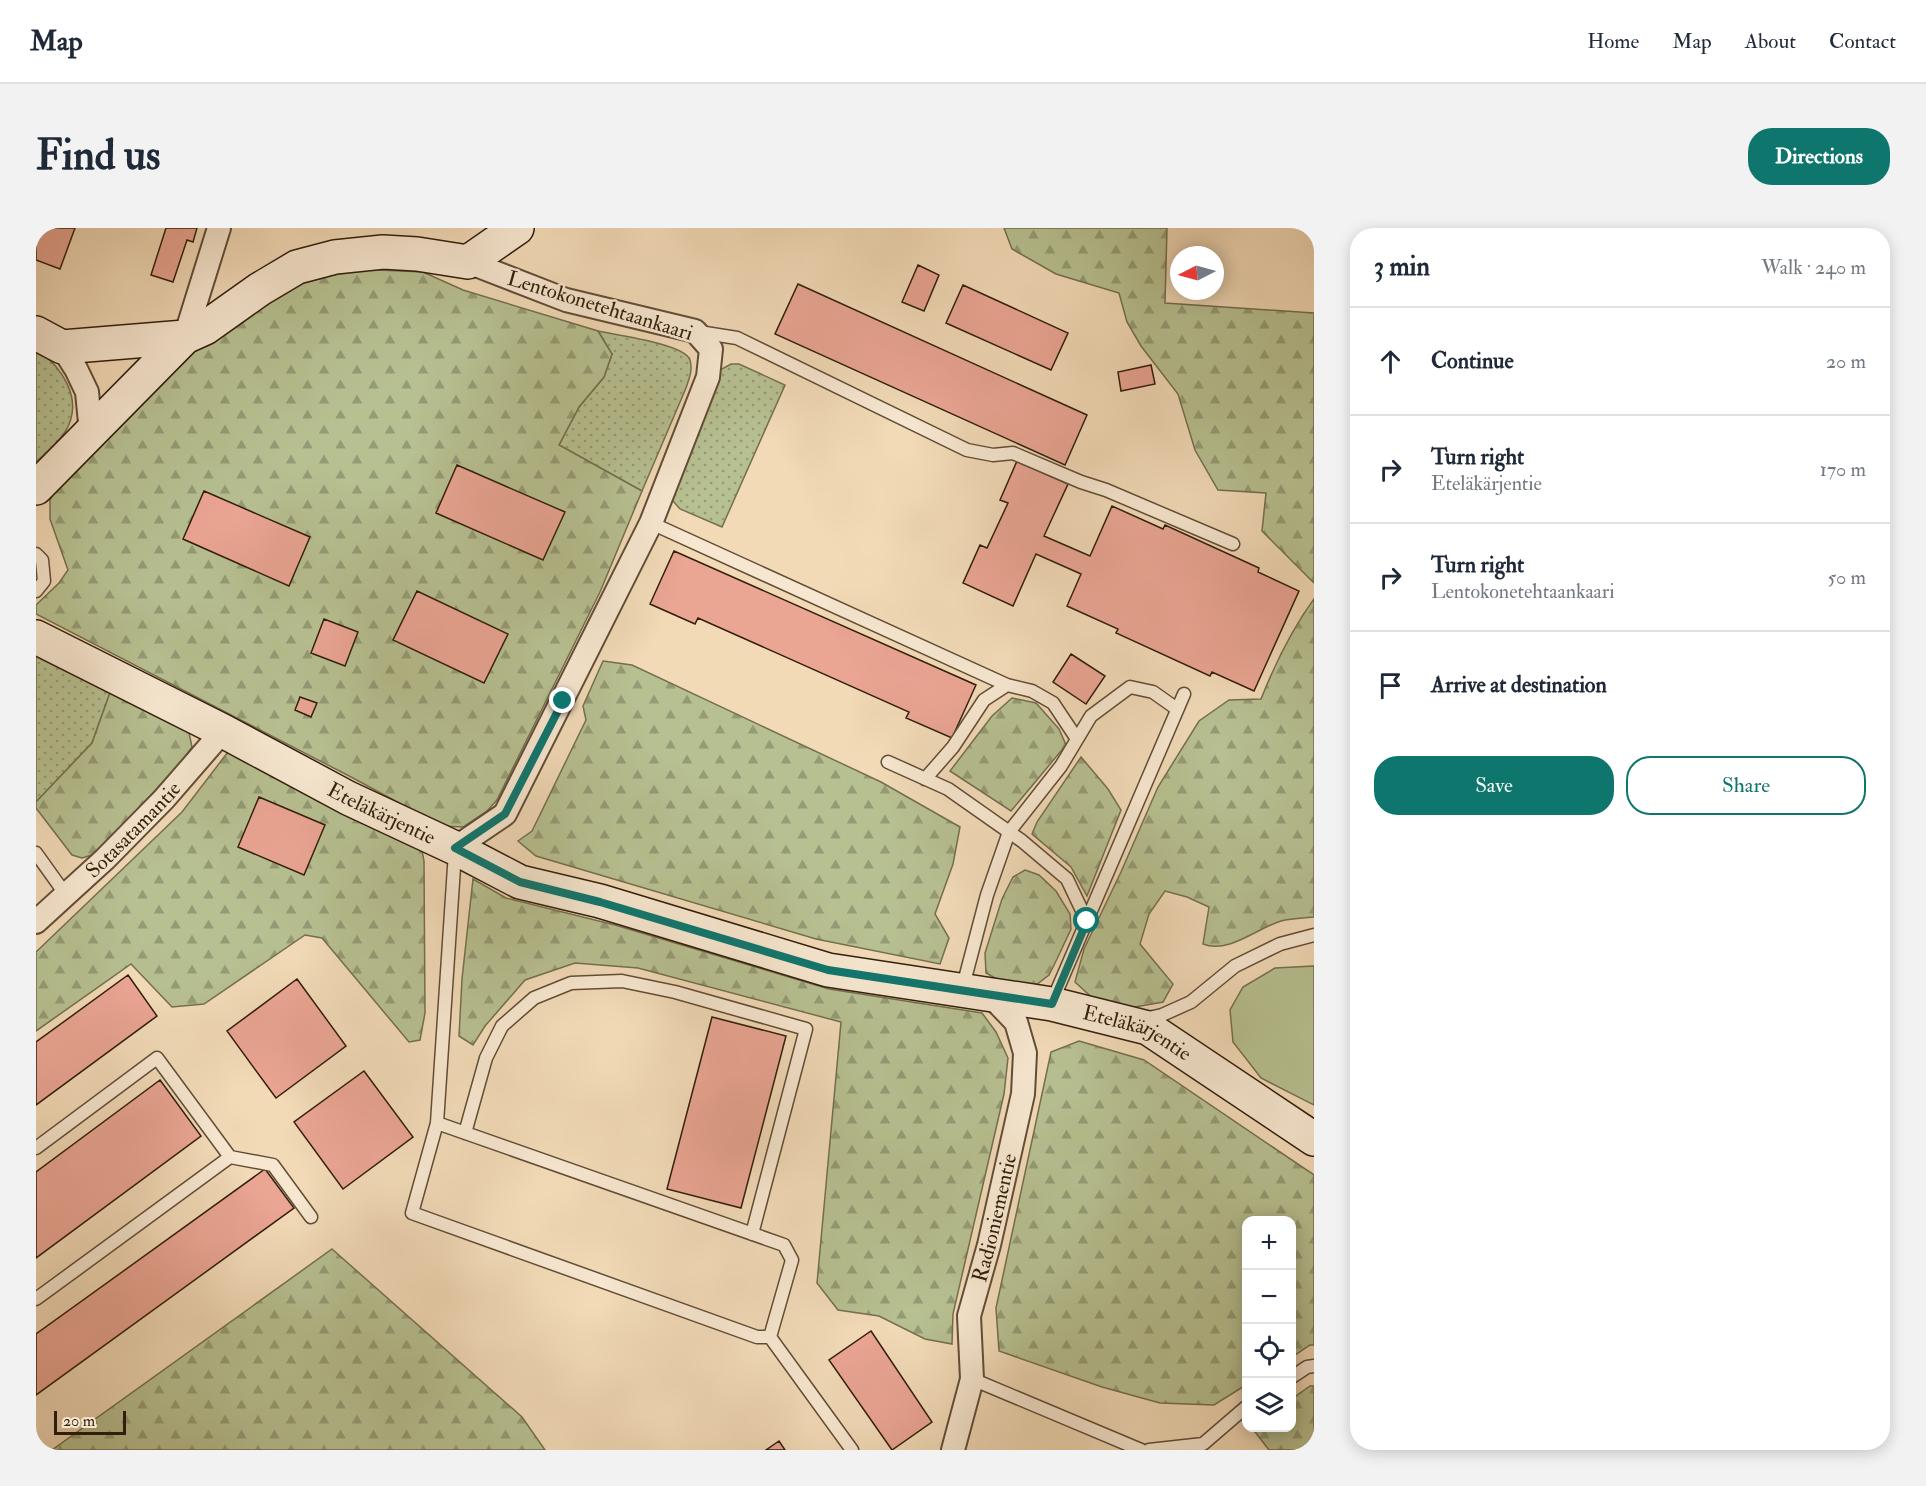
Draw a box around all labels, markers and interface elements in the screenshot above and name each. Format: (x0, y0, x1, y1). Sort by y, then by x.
text: Map (30, 24, 83, 59)
text: Home (1587, 28, 1639, 55)
text: Map (1672, 28, 1712, 55)
text: About (1745, 28, 1796, 55)
text: Contact (1829, 28, 1896, 55)
button: Directions (1748, 128, 1890, 185)
text: Find us (36, 130, 160, 182)
north arrow (1170, 246, 1224, 300)
text: 3 min (1374, 251, 1430, 283)
text: Walk · 240 m (1761, 255, 1866, 280)
street label: Lentokonetehtaankaari (504, 265, 697, 347)
icon: ahead (1374, 345, 1407, 378)
text: Continue (1431, 347, 1514, 375)
text: 20 m (1826, 349, 1866, 374)
text: Turn right (1431, 443, 1524, 471)
icon: right (1374, 453, 1407, 486)
text: 170 m (1820, 457, 1866, 482)
text: Eteläkärjentie (1431, 471, 1542, 496)
text: Turn right (1431, 551, 1524, 579)
icon: right (1374, 561, 1407, 594)
text: 50 m (1827, 565, 1866, 590)
text: Lentokonetehtaankaari (1431, 579, 1615, 604)
icon: arrive (1374, 669, 1407, 702)
text: Arrive at destination (1431, 671, 1607, 699)
route end (549, 687, 575, 713)
button: Save (1374, 756, 1614, 815)
button: Share (1626, 756, 1866, 815)
street label: Sotasatamantie (80, 776, 187, 884)
street label: Eteläkärjentie (323, 776, 440, 851)
route start (1073, 907, 1099, 933)
street label: Eteläkärjentie (1080, 999, 1197, 1067)
street label: Radioniementie (966, 1151, 1023, 1285)
map controls (1242, 1216, 1296, 1432)
button: + (1242, 1216, 1296, 1270)
button: − (1242, 1270, 1296, 1324)
button: locate (1242, 1324, 1296, 1378)
button: layers (1242, 1378, 1296, 1432)
scale bar (54, 1408, 126, 1436)
text: 20 m (63, 1411, 95, 1431)

